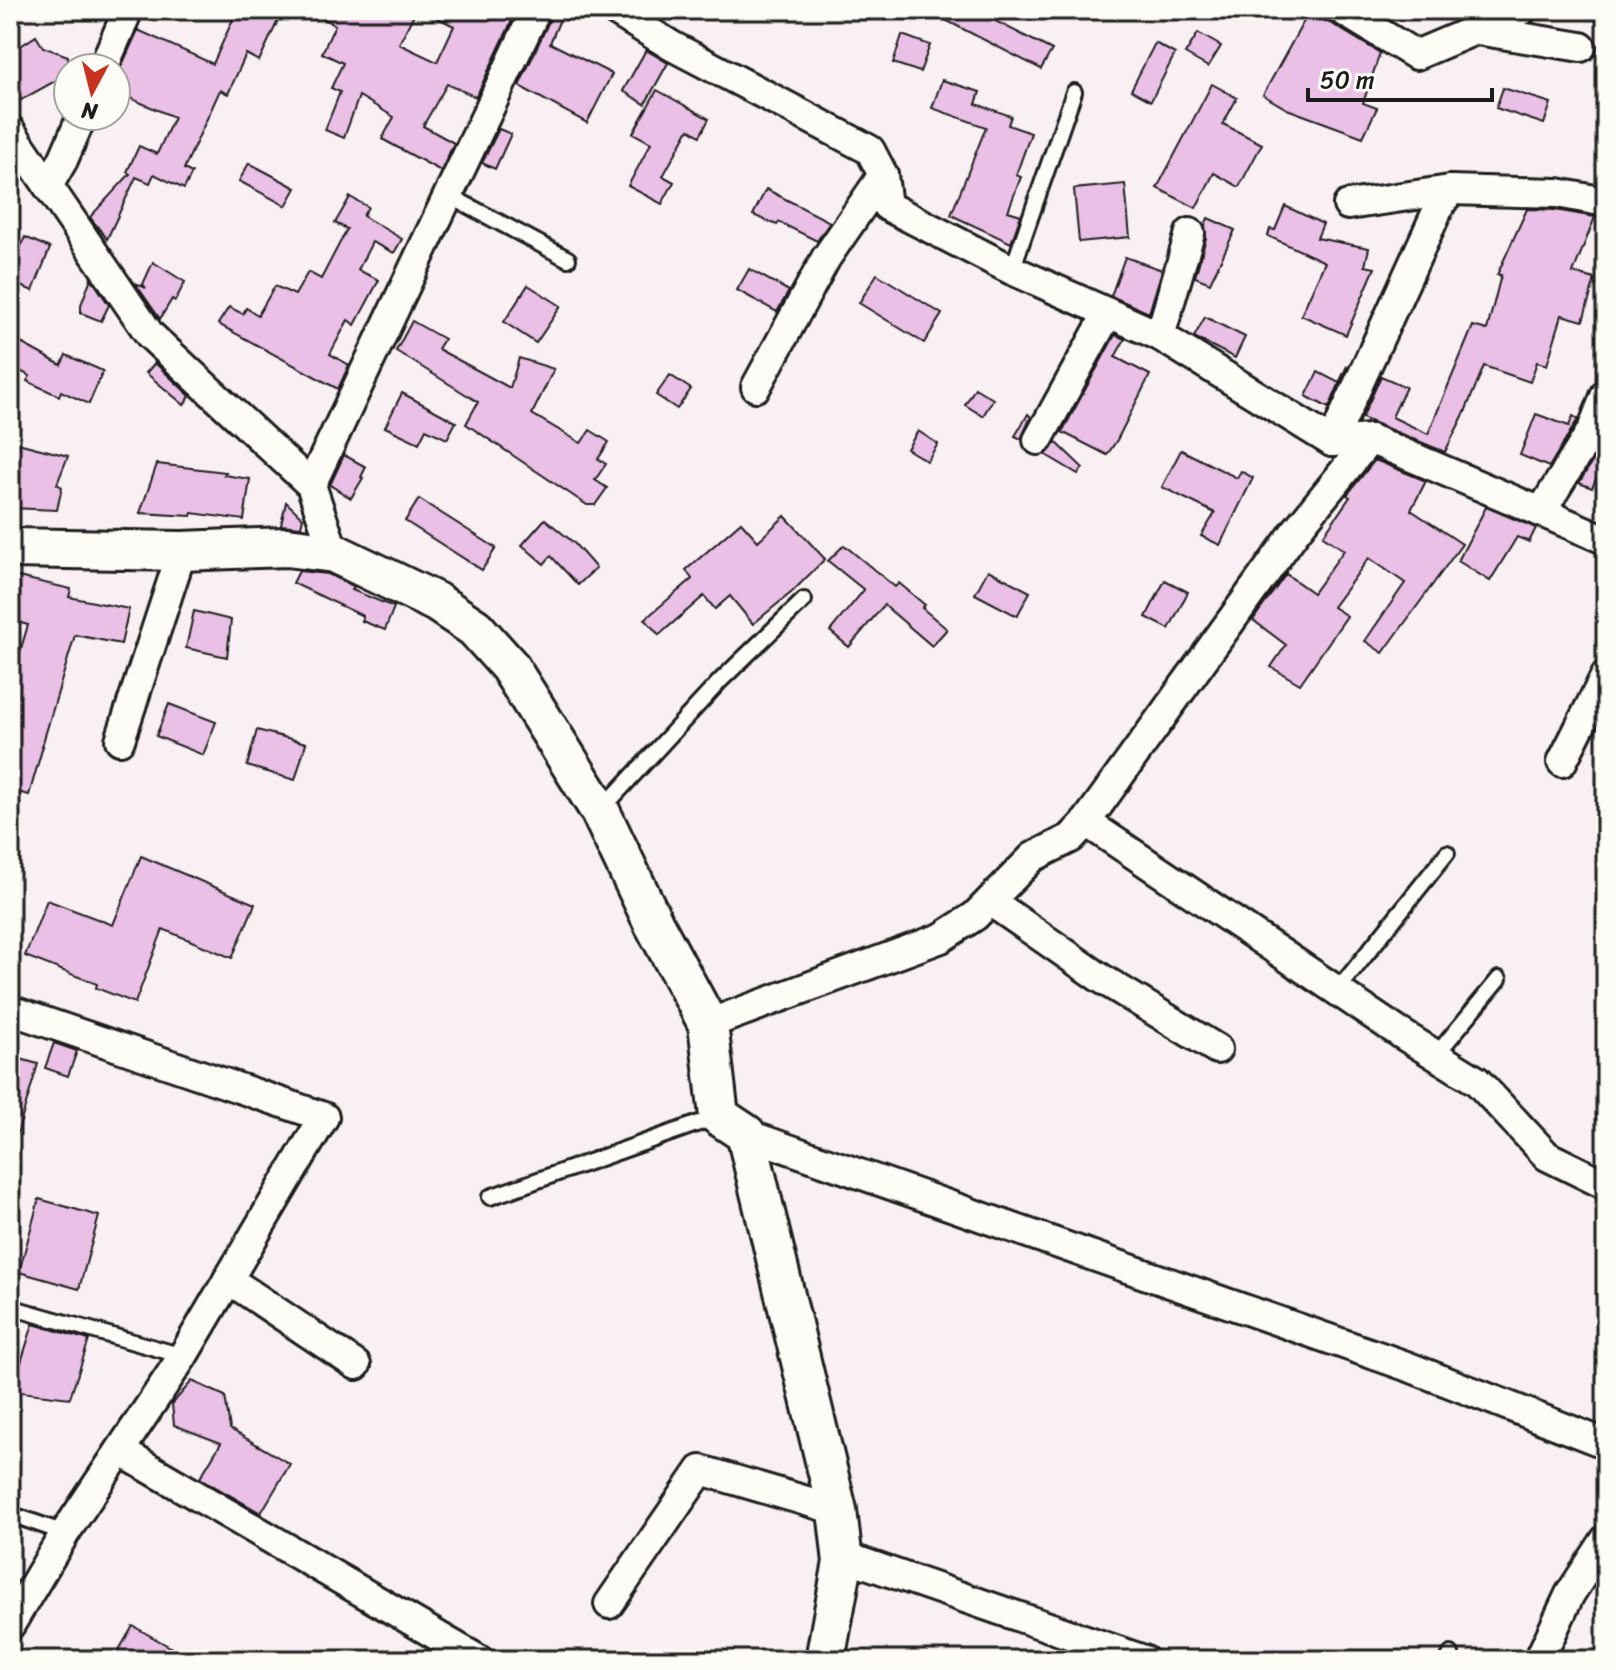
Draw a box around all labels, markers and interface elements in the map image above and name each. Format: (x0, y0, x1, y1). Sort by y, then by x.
north arrow (52, 52, 132, 132)
scale bar (1308, 52, 1492, 102)
text: 50 m (1320, 59, 1375, 101)
text: N (79, 91, 101, 132)

